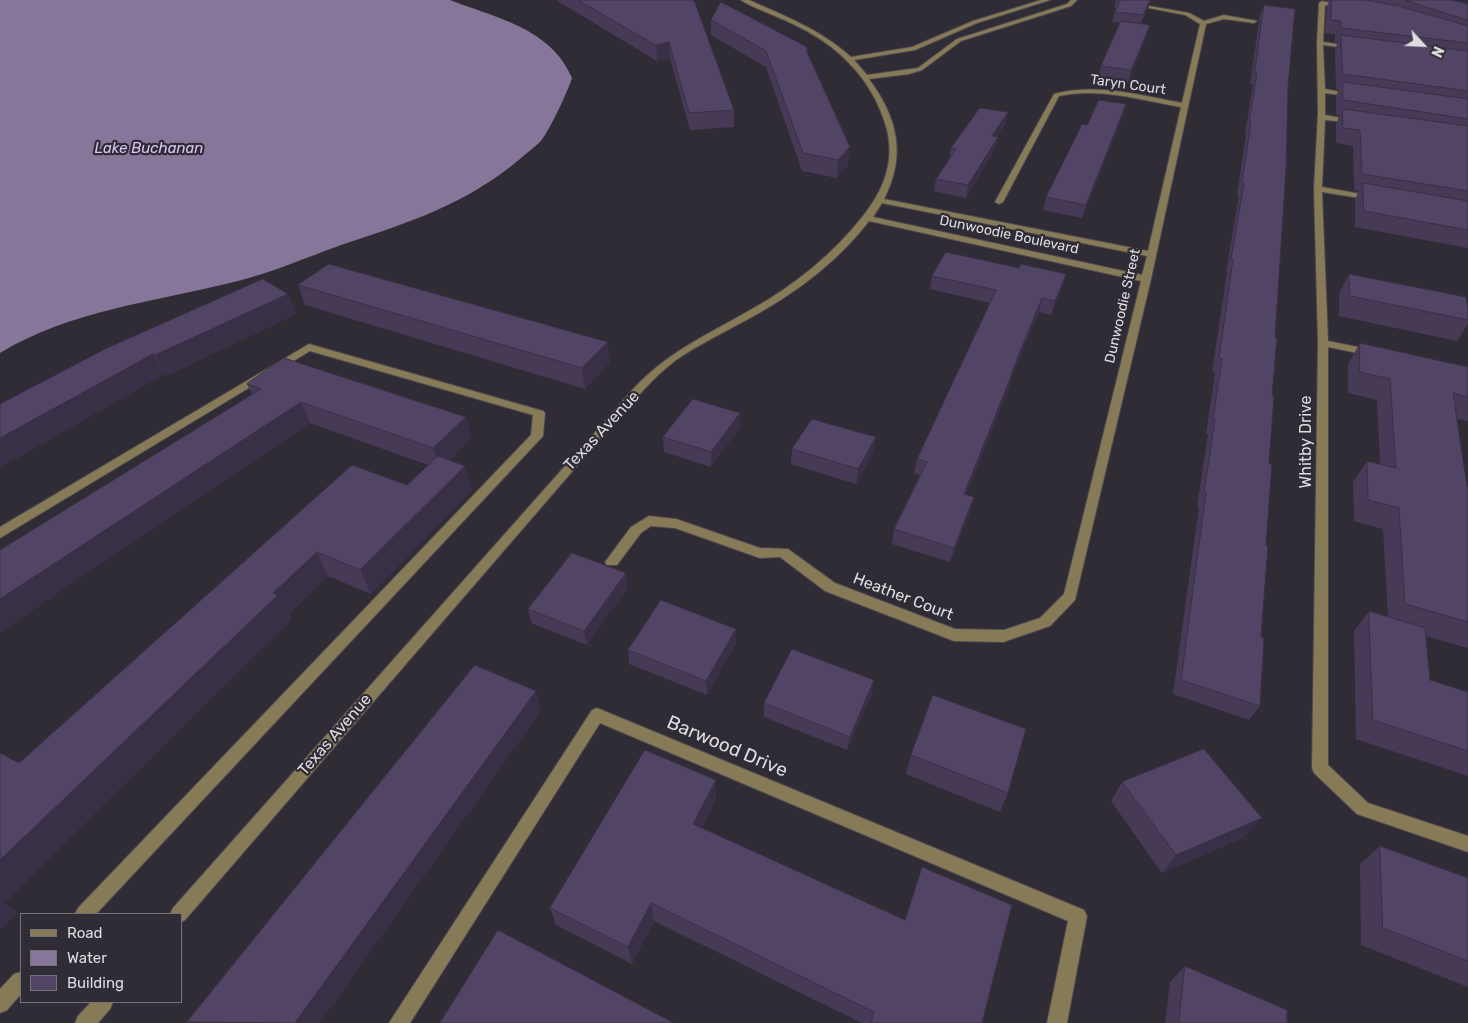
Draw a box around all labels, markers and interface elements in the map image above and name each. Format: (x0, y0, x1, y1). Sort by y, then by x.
north arrow (1398, 20, 1448, 70)
text: N (1427, 43, 1447, 60)
street label: Taryn Court (1089, 71, 1167, 99)
water label: Lake Buchanan (95, 140, 203, 158)
street label: Dunwoodie Boulevard (938, 212, 1080, 258)
street label: Dunwoodie Street (1102, 247, 1144, 365)
street label: Texas Avenue (560, 387, 644, 475)
street label: Whitby Drive (1296, 395, 1316, 489)
street label: Heather Court (850, 569, 956, 625)
street label: Texas Avenue (294, 690, 376, 780)
street label: Barwood Drive (663, 711, 791, 783)
legend (20, 913, 182, 1003)
text: Road (67, 924, 103, 942)
text: Water (67, 949, 107, 967)
text: Building (67, 974, 124, 992)

